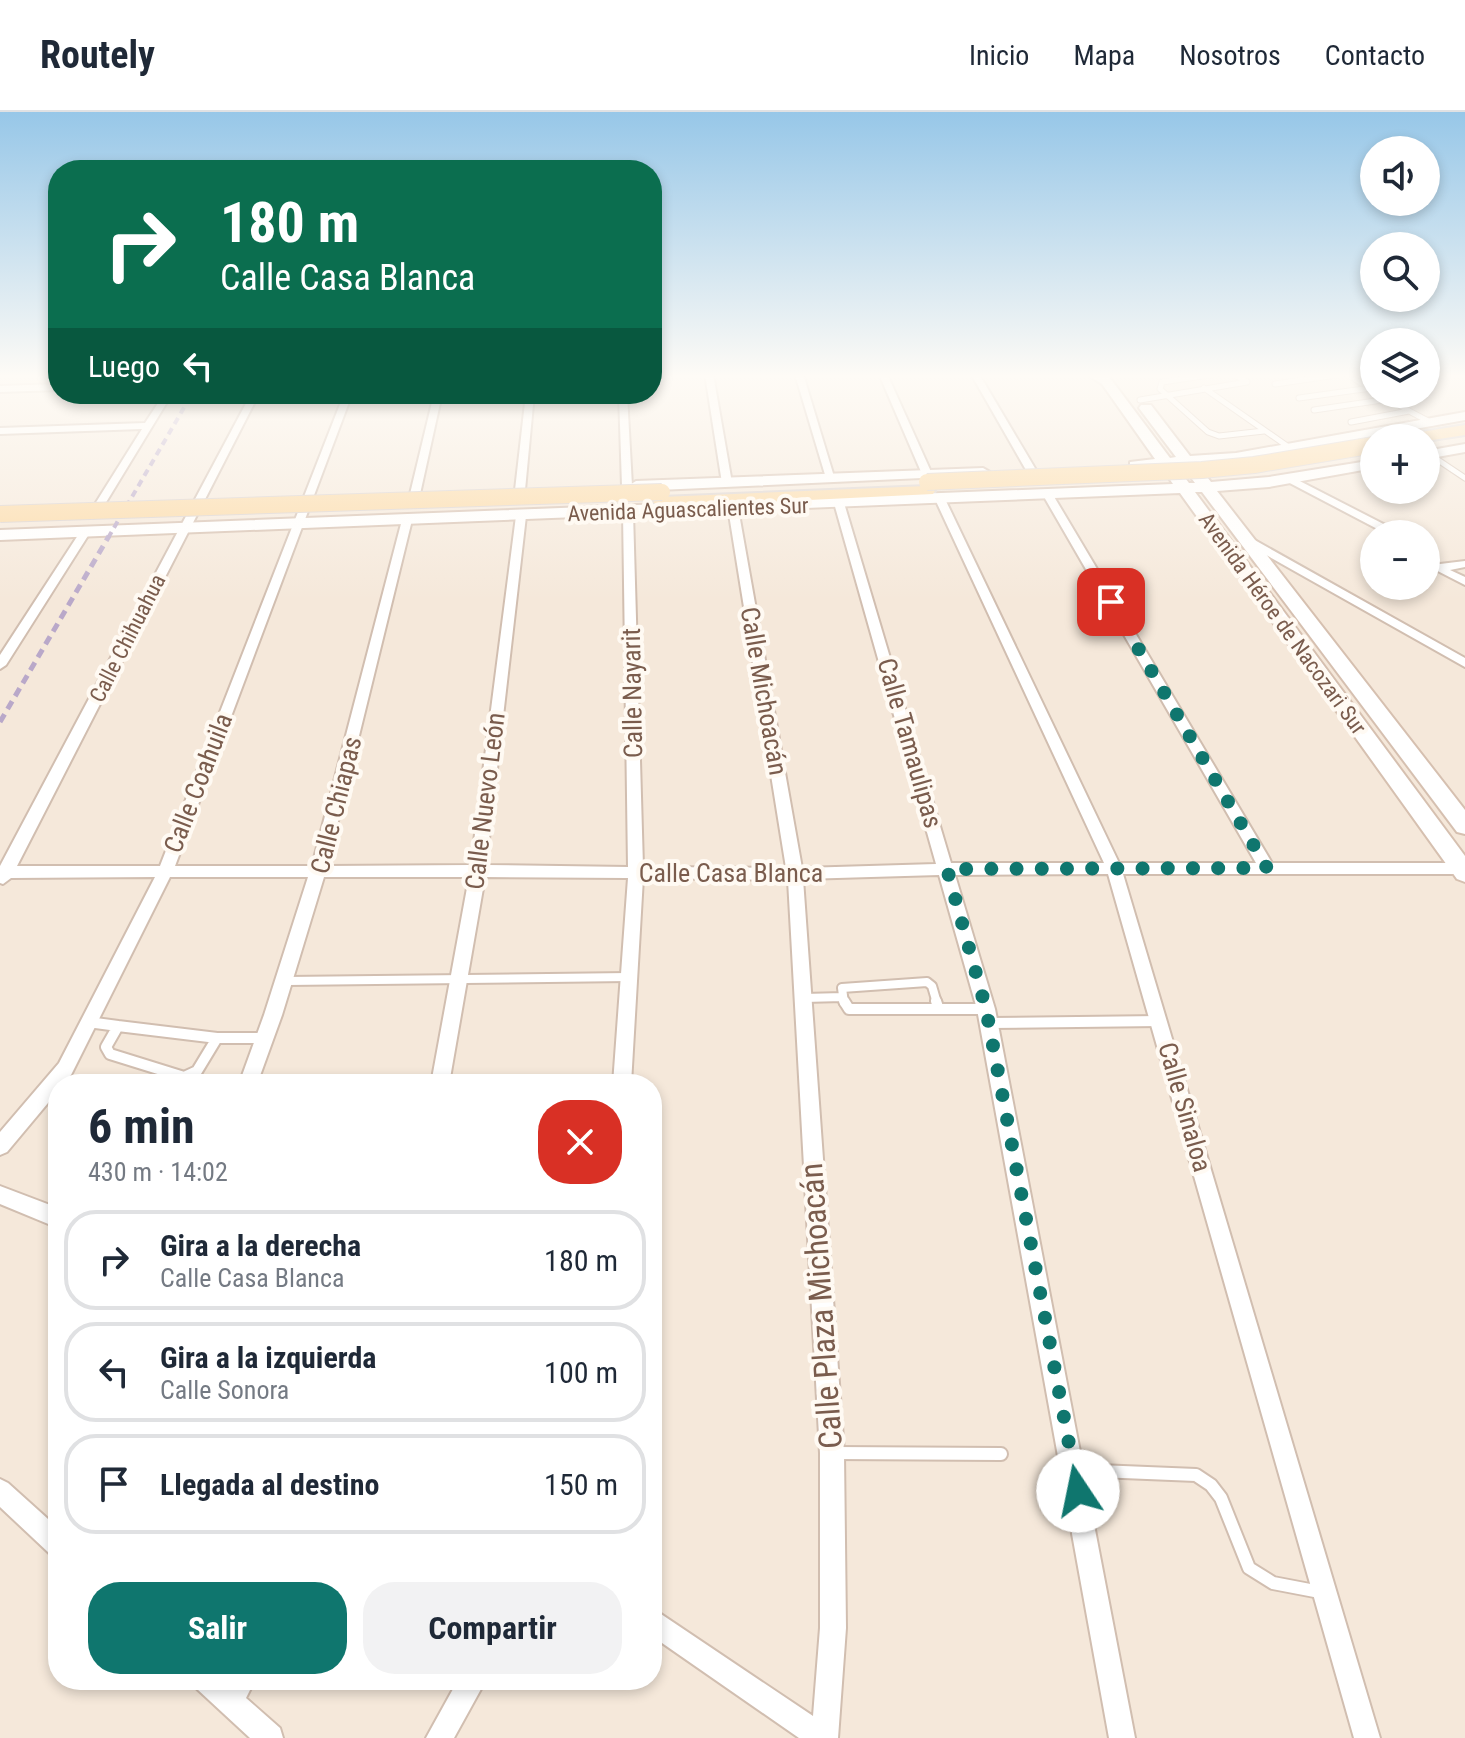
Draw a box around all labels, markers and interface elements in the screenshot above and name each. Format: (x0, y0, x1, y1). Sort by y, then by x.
text: Routely (40, 33, 155, 77)
text: Inicio (969, 39, 1029, 72)
text: Mapa (1073, 39, 1135, 72)
text: Nosotros (1179, 39, 1281, 72)
text: Contacto (1325, 39, 1425, 72)
map controls (1360, 136, 1440, 600)
button: sound (1360, 136, 1440, 216)
text: 180 m (220, 190, 359, 256)
icon: right (88, 192, 192, 296)
button: search (1360, 232, 1440, 312)
text: Calle Casa Blanca (220, 257, 475, 299)
button: layers (1360, 328, 1440, 408)
icon: left (176, 344, 220, 388)
text: Luego (88, 349, 160, 384)
button: + (1360, 424, 1440, 504)
street label: Avenida Aguascalientes Sur (567, 493, 809, 526)
street label: Avenida Héroe de Nacozari Sur (1194, 508, 1372, 739)
button: − (1360, 520, 1440, 600)
pin (1077, 568, 1145, 636)
street label: Calle Chihuahua (84, 570, 170, 706)
icon: arrive (1089, 580, 1133, 624)
street label: Calle Michoacán (734, 605, 794, 777)
street label: Calle Nayarit (616, 628, 648, 758)
street label: Calle Tamaulipas (871, 655, 949, 831)
street label: Calle Coahuila (158, 709, 238, 857)
street label: Calle Nuevo León (459, 711, 511, 891)
street label: Calle Chiapas (304, 733, 368, 877)
street label: Calle Casa Blanca (639, 858, 823, 888)
street label: Calle Sinaloa (1152, 1039, 1218, 1175)
text: 6 min (88, 1098, 195, 1155)
button: close (538, 1100, 622, 1184)
text: 430 m · 14:02 (88, 1157, 228, 1187)
street label: Calle Plaza Michoacán (792, 1162, 850, 1450)
text: Gira a la derecha (160, 1228, 361, 1263)
icon: right (92, 1238, 136, 1282)
text: 180 m (544, 1243, 618, 1278)
text: Calle Casa Blanca (160, 1263, 344, 1293)
text: Gira a la izquierda (160, 1340, 376, 1375)
icon: left (92, 1350, 136, 1394)
text: 100 m (544, 1355, 618, 1390)
text: Calle Sonora (160, 1375, 289, 1405)
position arrow (1036, 1449, 1120, 1533)
icon: arrive (92, 1462, 136, 1506)
text: Llegada al destino (160, 1467, 379, 1502)
text: 150 m (544, 1467, 618, 1502)
button: Salir (88, 1582, 347, 1674)
button: Compartir (363, 1582, 622, 1674)

